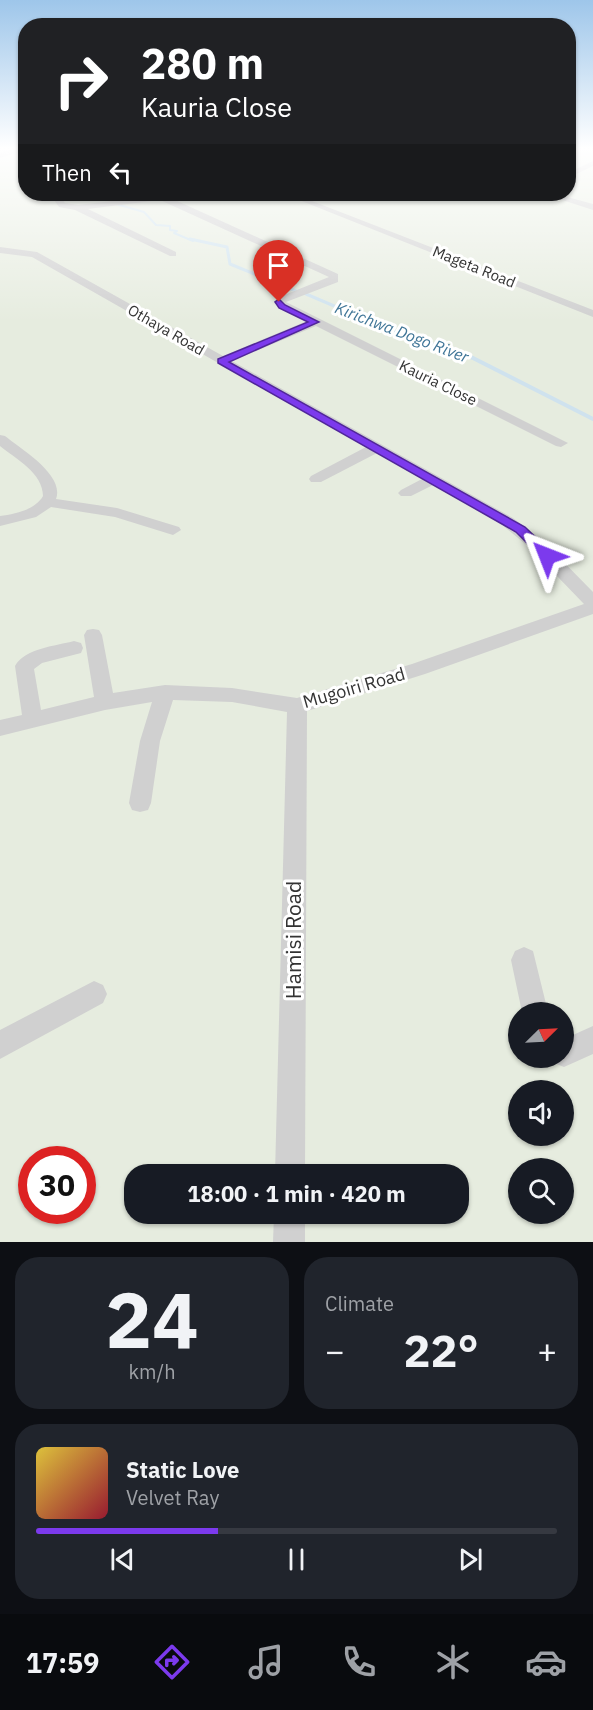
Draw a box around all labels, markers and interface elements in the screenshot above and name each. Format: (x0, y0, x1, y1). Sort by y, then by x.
text: 280 m (141, 36, 264, 91)
icon: right (42, 42, 120, 120)
text: Kauria Close (141, 89, 292, 124)
icon: left (104, 156, 137, 189)
text: Then (42, 158, 92, 187)
pin (253, 240, 304, 302)
street label: Mageta Road (430, 241, 518, 292)
icon: arrive (262, 249, 295, 282)
water label: Kirichwa Dogo River (332, 297, 473, 367)
street label: Othaya Road (124, 300, 208, 359)
street label: Kauria Close (396, 356, 480, 409)
position arrow (515, 524, 579, 588)
street label: Mugoiri Road (300, 662, 408, 713)
street label: Hamisi Road (279, 881, 307, 999)
north arrow (508, 1002, 574, 1068)
map controls (508, 1002, 574, 1224)
button: sound (508, 1080, 574, 1146)
speed limit sign: 30 (18, 1146, 96, 1224)
button: search (508, 1158, 574, 1224)
text: 18:00 · 1 min · 420 m (187, 1179, 406, 1208)
text: 24 (105, 1268, 199, 1369)
text: Climate (325, 1290, 394, 1317)
text: 22° (403, 1321, 479, 1379)
text: − (325, 1329, 345, 1372)
text: + (537, 1329, 557, 1372)
text: km/h (128, 1358, 176, 1385)
text: Static Love (126, 1455, 239, 1484)
text: Velvet Ray (126, 1484, 219, 1511)
icon: previous (106, 1543, 139, 1576)
icon: pause (280, 1543, 313, 1576)
icon: next (454, 1543, 487, 1576)
icon: directions (151, 1641, 193, 1683)
icon: music (245, 1641, 287, 1683)
icon: phone (338, 1641, 380, 1683)
icon: climate (432, 1641, 474, 1683)
icon: car (525, 1641, 567, 1683)
text: 17:59 (26, 1645, 99, 1680)

